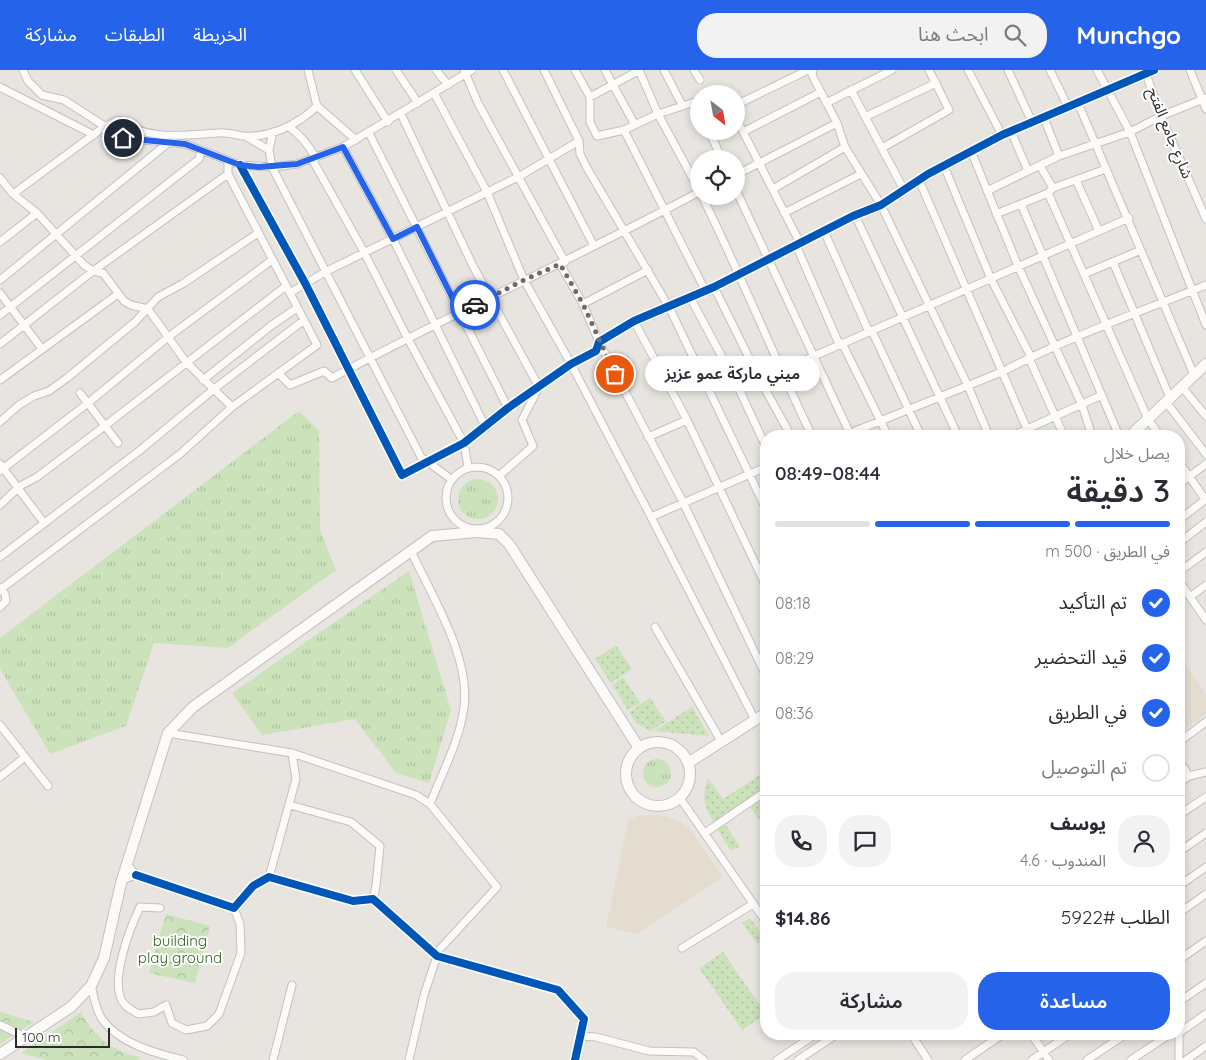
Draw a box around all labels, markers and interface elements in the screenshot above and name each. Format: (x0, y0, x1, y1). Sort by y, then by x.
search box (697, 13, 1047, 58)
text: Munchgo (1077, 20, 1181, 50)
icon: search (1001, 21, 1029, 49)
text: ابحث هنا (918, 22, 989, 46)
text: مشاركة (25, 23, 77, 46)
text: الطبقات (105, 23, 165, 46)
text: الخريطة (193, 23, 247, 46)
street label: شارع جامع الفتح (1141, 84, 1197, 183)
north arrow (690, 85, 745, 140)
map controls (690, 85, 745, 205)
pin (102, 117, 144, 159)
icon: home (109, 124, 137, 152)
button: locate (690, 150, 745, 205)
courier (450, 280, 500, 330)
icon: car (461, 291, 489, 319)
pin (594, 353, 636, 395)
callout: ميني ماركة عمو عزيز (645, 356, 820, 392)
icon: bag (601, 360, 629, 388)
text: ميني ماركة عمو عزيز (665, 363, 800, 383)
text: يصل خلال (1104, 443, 1170, 463)
text: 08:44–08:49 (775, 461, 881, 485)
text: 3 دقيقة (1066, 470, 1170, 510)
text: في الطريق · 500 m (1045, 541, 1170, 561)
icon: check (1142, 589, 1170, 617)
text: تم التأكيد (1058, 590, 1127, 614)
text: 08:18 (775, 593, 811, 613)
icon: check (1142, 644, 1170, 672)
text: قيد التحضير (1035, 645, 1127, 669)
text: 08:29 (775, 648, 814, 668)
icon: check (1142, 699, 1170, 727)
text: في الطريق (1048, 700, 1127, 724)
text: 08:36 (775, 703, 813, 723)
text: تم التوصيل (1042, 755, 1127, 779)
text: يوسف (1050, 811, 1106, 835)
button: phone (775, 815, 827, 867)
button: chat (839, 815, 891, 867)
button: person (1118, 815, 1170, 867)
text: المندوب · 4.6 (1020, 850, 1106, 870)
text: الطلب #5922 (1061, 905, 1170, 929)
text: $14.86 (775, 906, 831, 930)
park label: building play ground (138, 931, 222, 967)
button: مشاركة (775, 972, 968, 1030)
button: مساعدة (978, 972, 1170, 1030)
scale bar (15, 1025, 110, 1048)
text: 100 m (22, 1028, 60, 1046)

